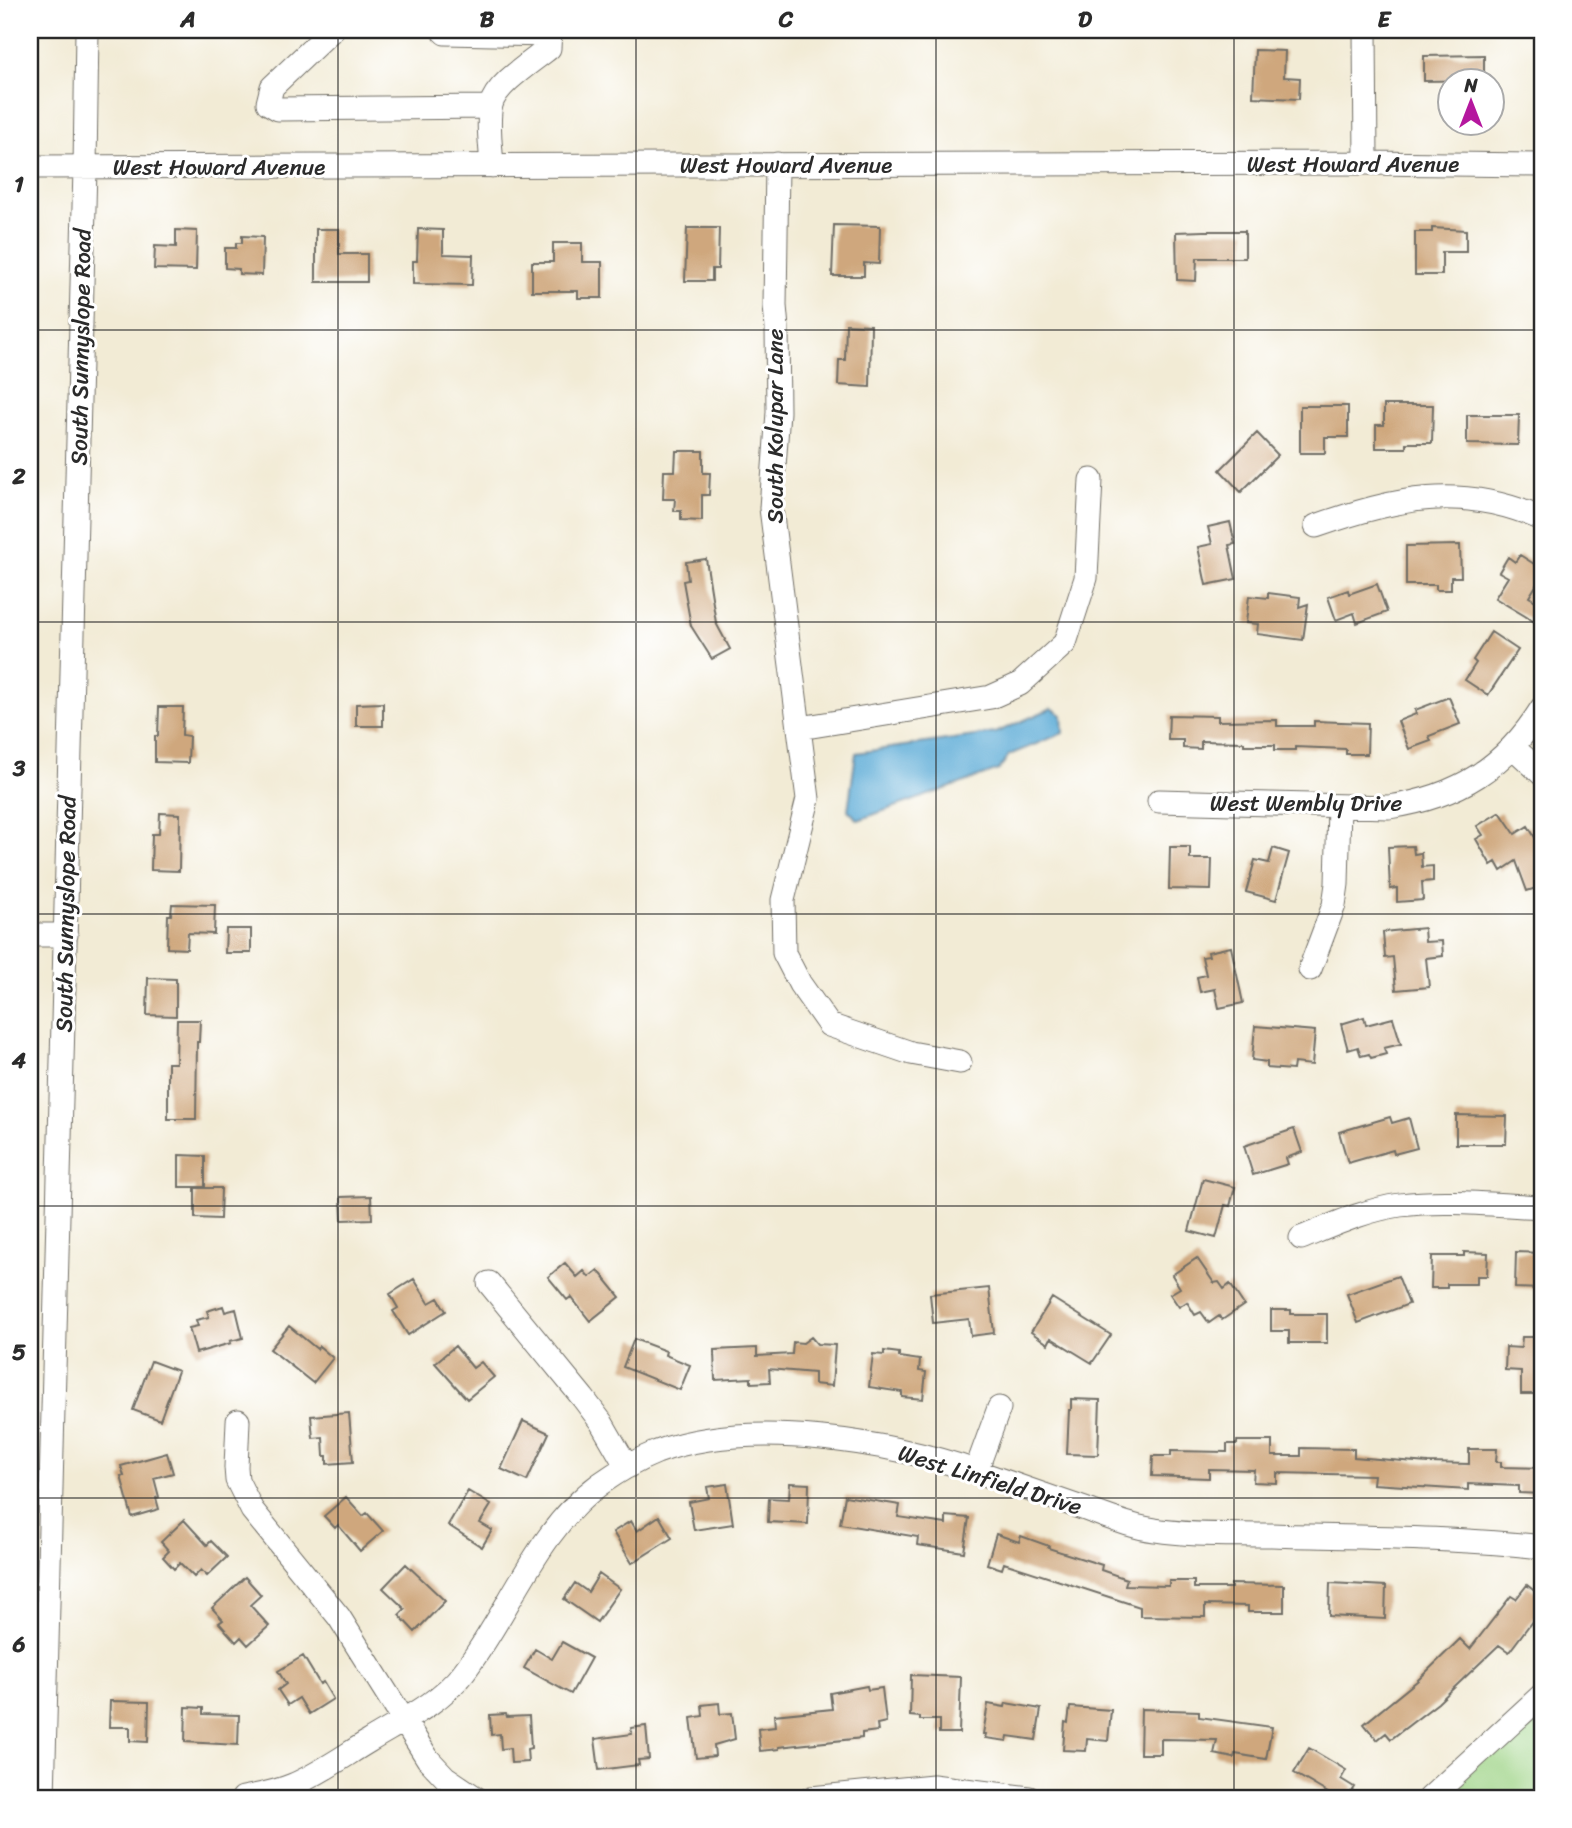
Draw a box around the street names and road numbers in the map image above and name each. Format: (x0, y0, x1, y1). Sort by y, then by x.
street label: West Howard Avenue (1247, 144, 1459, 185)
street label: West Howard Avenue (680, 145, 892, 186)
street label: West Howard Avenue (113, 147, 325, 188)
street label: South Sunnyslope Road (58, 226, 104, 466)
street label: South Kolupar Lane (755, 328, 796, 524)
street label: West Wembly Drive (1210, 783, 1403, 824)
street label: South Sunnyslope Road (43, 793, 89, 1033)
street label: West Linfield Drive (893, 1433, 1087, 1527)

